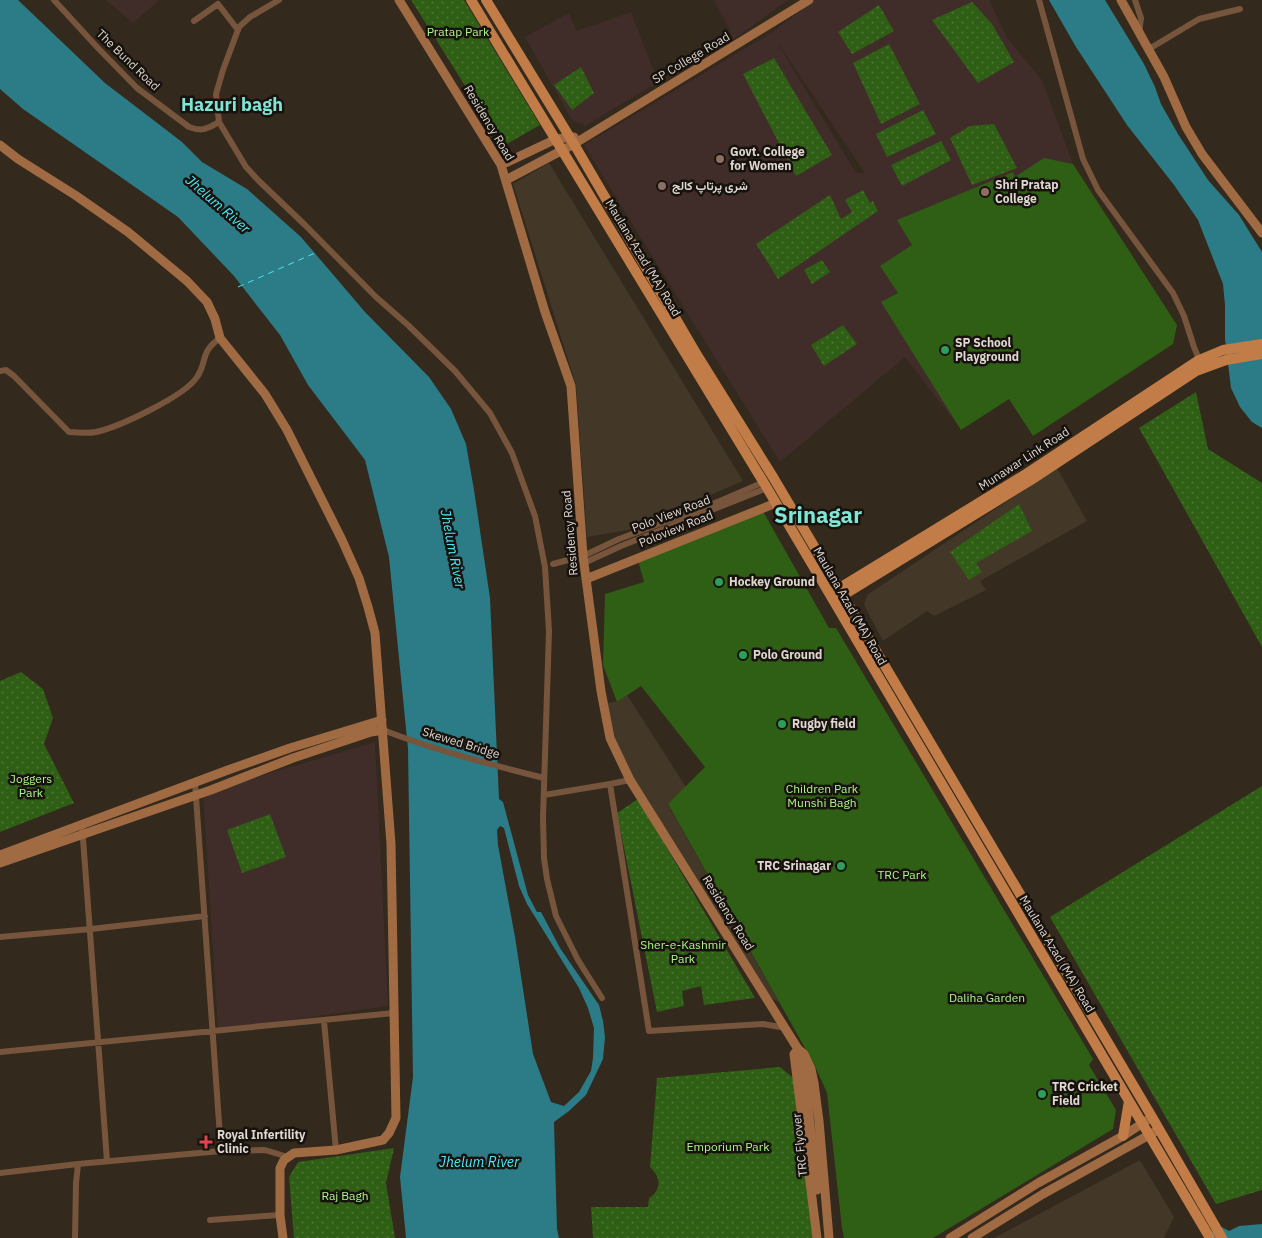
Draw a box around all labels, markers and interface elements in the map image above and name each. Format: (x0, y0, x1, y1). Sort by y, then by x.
park label: Pratap Park (427, 24, 490, 39)
street label: The Bund Road (94, 26, 163, 94)
street label: SP College Road (649, 29, 732, 87)
street label: Residency Road (461, 82, 518, 163)
district label: Hazuri bagh (181, 93, 283, 116)
place label: Govt. College for Women (730, 144, 805, 173)
marker: Govt. College for Women (714, 153, 726, 165)
water label: Jhelum River (182, 171, 255, 238)
place label: Shri Pratap College (995, 177, 1059, 206)
place label: شری پرتاپ کالج (672, 178, 748, 194)
marker: شری پرتاپ کالج (656, 180, 668, 192)
marker: Shri Pratap College (979, 186, 991, 198)
street label: Maulana Azad (MA) Road (602, 196, 684, 319)
place label: SP School Playground (955, 335, 1019, 364)
marker: SP School Playground (939, 344, 951, 356)
street label: Munawar Link Road (976, 424, 1072, 493)
street label: Residency Road (558, 490, 581, 576)
street label: Polo View Road (629, 492, 712, 535)
district label: Srinagar (774, 500, 862, 529)
street label: Poloview Road (637, 507, 715, 550)
water label: Jhelum River (437, 508, 470, 591)
street label: Maulana Azad (MA) Road (810, 544, 890, 668)
place label: Hockey Ground (729, 574, 815, 589)
marker: Hockey Ground (713, 576, 725, 588)
place label: Polo Ground (753, 647, 822, 662)
marker: Polo Ground (737, 649, 749, 661)
place label: Rugby field (792, 716, 856, 731)
marker: Rugby field (776, 718, 788, 730)
street label: Skewed Bridge (421, 724, 502, 762)
park label: Joggers Park (10, 771, 52, 800)
park label: Children Park Munshi Bagh (786, 781, 859, 810)
place label: TRC Srinagar (757, 858, 831, 873)
marker: TRC Srinagar (835, 860, 847, 872)
park label: TRC Park (878, 867, 927, 882)
street label: Residency Road (699, 872, 758, 953)
street label: Maulana Azad (MA) Road (1016, 892, 1098, 1015)
park label: Sher-e-Kashmir Park (640, 937, 726, 966)
park label: Daliha Garden (949, 990, 1025, 1005)
place label: TRC Cricket Field (1052, 1079, 1118, 1108)
marker: TRC Cricket Field (1036, 1088, 1048, 1100)
street label: TRC Flyover (789, 1112, 810, 1178)
place label: Royal Infertility Clinic (217, 1127, 306, 1156)
marker: Royal Infertility Clinic (199, 1135, 213, 1149)
park label: Emporium Park (687, 1139, 770, 1154)
water label: Jhelum River (439, 1153, 520, 1171)
park label: Raj Bagh (321, 1188, 369, 1203)

